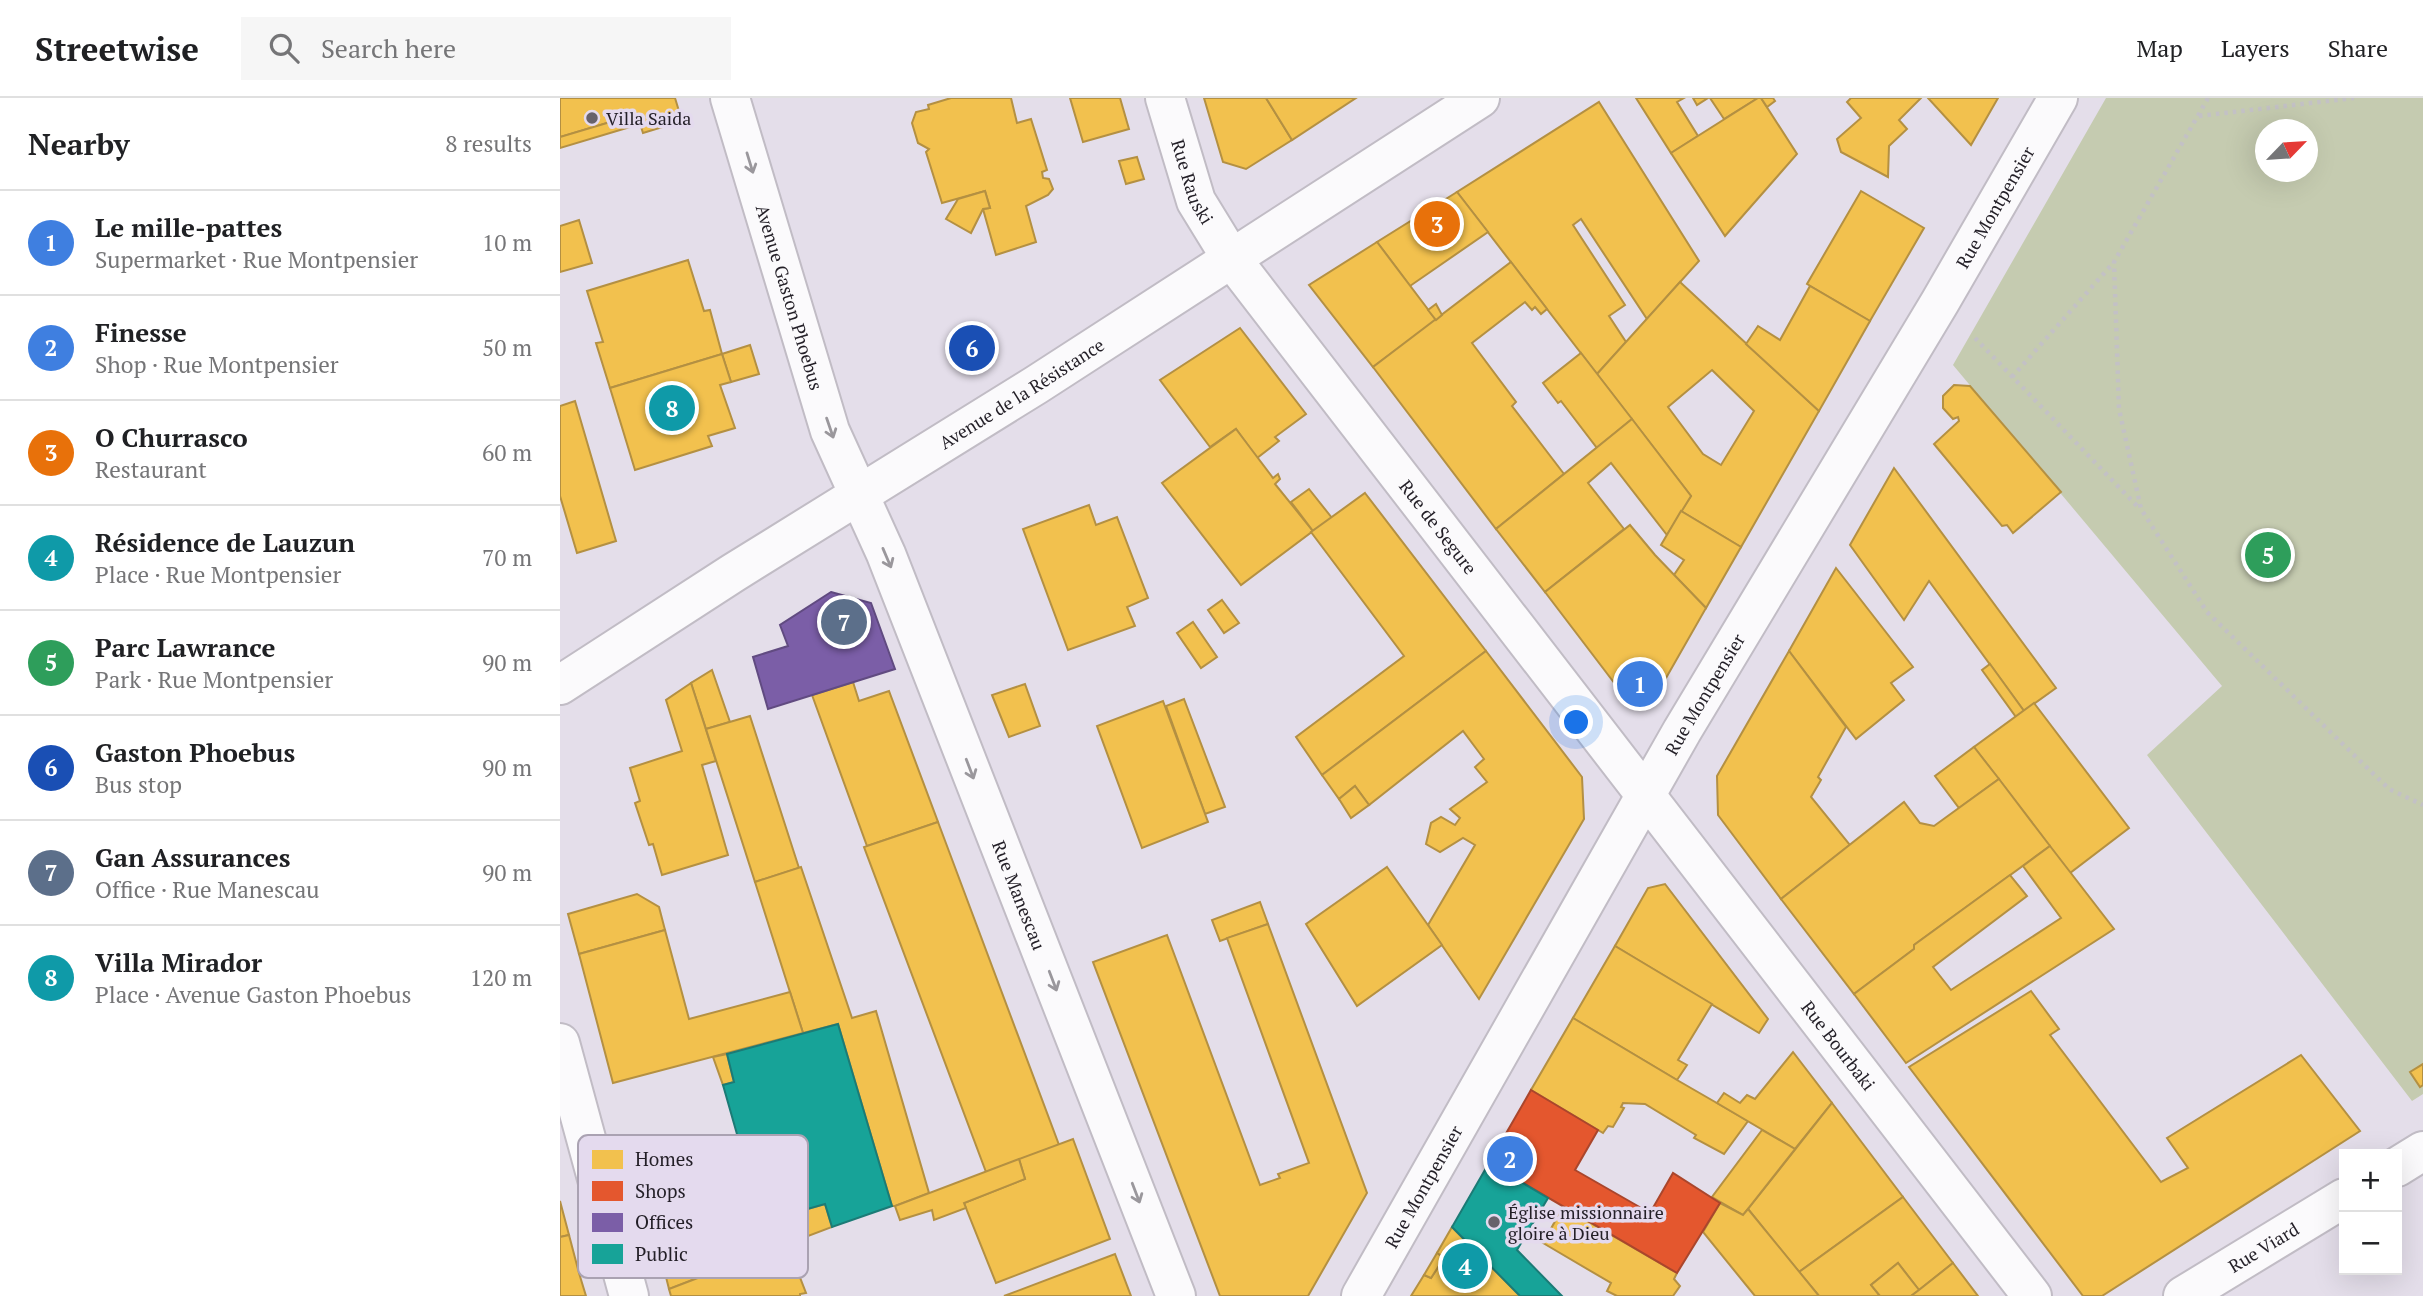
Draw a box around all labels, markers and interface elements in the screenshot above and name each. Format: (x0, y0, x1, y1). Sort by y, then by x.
search box (241, 17, 731, 80)
text: Streetwise (35, 27, 199, 70)
icon: search (265, 29, 303, 67)
text: Search here (321, 31, 456, 65)
text: Map (2136, 32, 2183, 64)
text: Layers (2221, 32, 2290, 64)
text: Share (2328, 32, 2388, 64)
place label: Villa Saida (606, 106, 691, 130)
marker: Villa Saida (584, 110, 600, 126)
north arrow (2255, 119, 2318, 182)
text: Nearby (28, 124, 130, 164)
text: 8 results (445, 128, 532, 159)
street label: Rue Rauski (1166, 136, 1219, 228)
street label: Rue Montpensier (1950, 142, 2040, 273)
one-way arrow (744, 152, 757, 174)
pin: 3 (1414, 198, 1460, 250)
street label: Avenue Gaston Phoebus (751, 201, 829, 393)
text: Le mille-pattes (95, 210, 282, 244)
text: 1 (45, 227, 58, 258)
text: 10 m (482, 227, 532, 258)
text: Supermarket · Rue Montpensier (95, 244, 418, 275)
text: Finesse (95, 315, 187, 349)
pin: 6 (949, 322, 995, 374)
text: 2 (45, 332, 58, 363)
text: 50 m (482, 332, 532, 363)
street label: Avenue de la Résistance (935, 332, 1109, 454)
text: Shop · Rue Montpensier (95, 349, 339, 380)
pin: 8 (649, 382, 695, 434)
one-way arrow (825, 416, 837, 438)
text: O Churrasco (95, 420, 248, 454)
text: 3 (45, 437, 58, 468)
text: 60 m (482, 437, 532, 468)
text: Restaurant (95, 454, 207, 485)
street label: Rue de Segure (1394, 475, 1483, 579)
text: Résidence de Lauzun (95, 525, 355, 559)
pin: 5 (2245, 529, 2291, 581)
text: 4 (45, 542, 58, 573)
text: 70 m (482, 542, 532, 573)
one-way arrow (881, 546, 894, 568)
text: Place · Rue Montpensier (95, 559, 341, 590)
pin: 7 (821, 596, 867, 648)
street label: Rue Montpensier (1659, 629, 1750, 759)
text: Parc Lawrance (95, 630, 275, 664)
text: 5 (45, 647, 58, 678)
text: 90 m (482, 647, 532, 678)
pin: 1 (1617, 658, 1663, 710)
text: Park · Rue Montpensier (95, 664, 333, 695)
your location (1559, 705, 1593, 739)
text: Gaston Phoebus (95, 735, 295, 769)
text: 6 (45, 752, 58, 783)
text: 90 m (482, 752, 532, 783)
one-way arrow (965, 758, 978, 780)
text: Bus stop (95, 769, 182, 800)
street label: Rue Manescau (987, 837, 1051, 953)
text: Gan Assurances (95, 840, 290, 874)
text: 7 (45, 857, 58, 888)
text: 90 m (482, 857, 532, 888)
text: Office · Rue Manescau (95, 874, 320, 905)
text: Villa Mirador (95, 945, 262, 979)
text: 8 (45, 962, 58, 993)
text: 120 m (470, 962, 532, 993)
one-way arrow (1048, 970, 1060, 992)
text: Place · Avenue Gaston Phoebus (95, 979, 411, 1010)
street label: Rue Bourbaki (1796, 996, 1881, 1095)
street label: Rue Montpensier (1379, 1121, 1468, 1252)
pin: 2 (1487, 1133, 1533, 1185)
legend (578, 1135, 808, 1278)
text: Homes (635, 1146, 694, 1171)
map controls (2339, 1149, 2402, 1275)
button: + (2339, 1149, 2402, 1212)
text: Shops (635, 1178, 686, 1203)
one-way arrow (1130, 1182, 1143, 1203)
place label: Église missionnaire gloire à Dieu (1508, 1200, 1664, 1245)
text: Offices (635, 1209, 693, 1234)
button: − (2339, 1212, 2402, 1275)
marker: Église missionnaire gloire à Dieu (1486, 1214, 1502, 1230)
street label: Rue Viard (2224, 1216, 2303, 1278)
pin: 4 (1442, 1240, 1488, 1292)
text: Public (635, 1241, 688, 1266)

